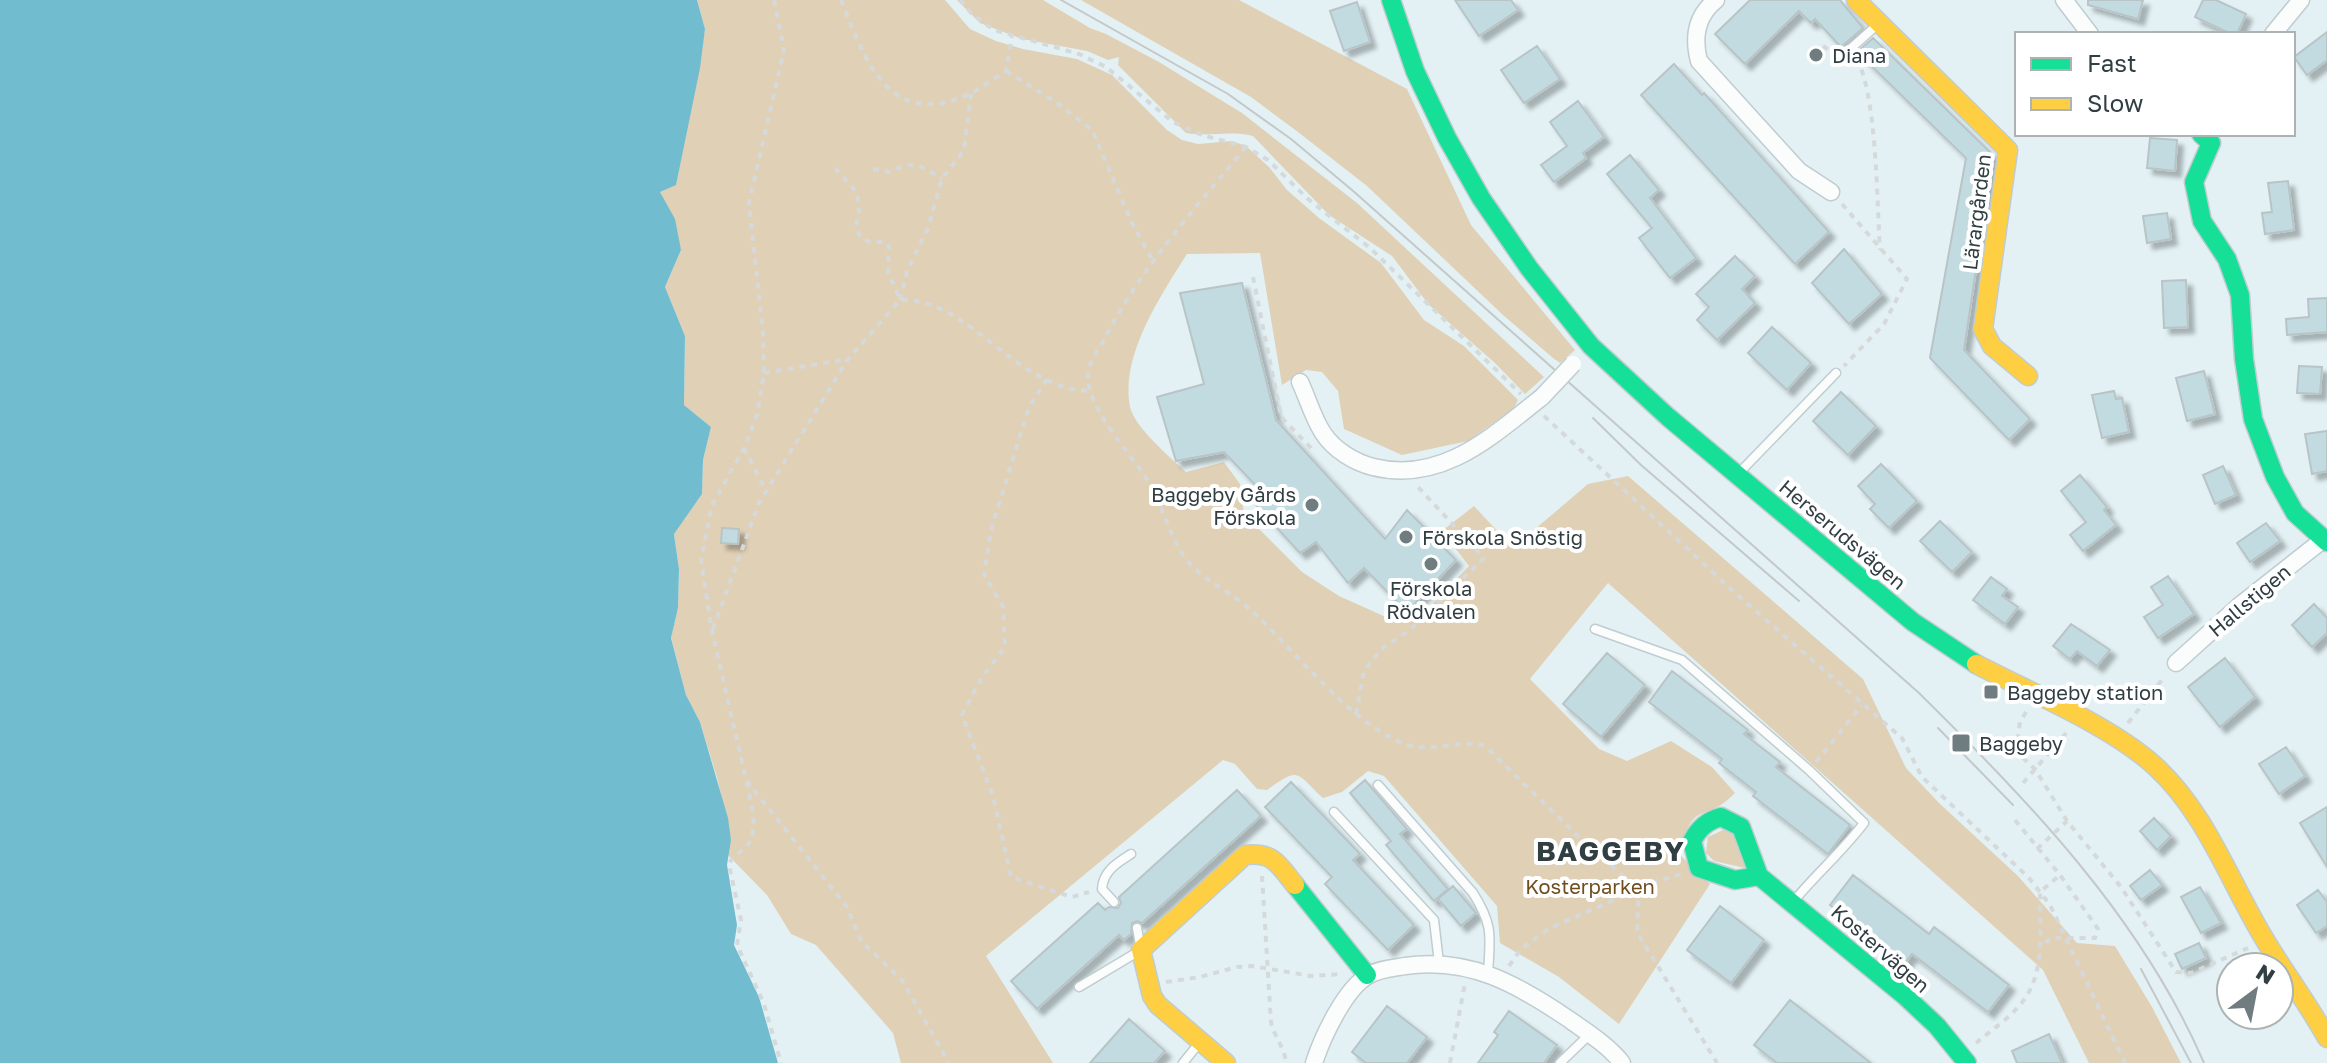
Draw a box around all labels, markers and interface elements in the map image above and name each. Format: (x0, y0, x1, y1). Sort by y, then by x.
legend (2015, 32, 2295, 136)
place label: Diana (1832, 43, 1886, 67)
marker: Diana (1807, 46, 1825, 64)
text: Fast (2087, 48, 2137, 77)
text: Slow (2087, 88, 2143, 117)
street label: Lärargården (1957, 153, 1995, 271)
street label: Herserudsvägen (1775, 474, 1911, 594)
place label: Baggeby Gårds Förskola (1151, 482, 1296, 529)
marker: Baggeby Gårds Förskola (1303, 496, 1321, 514)
place label: Förskola Snöstig (1422, 525, 1583, 549)
marker: Förskola Snöstig (1397, 528, 1415, 546)
marker: Förskola Rödvalen (1422, 555, 1440, 573)
street label: Hallstigen (2203, 559, 2295, 641)
place label: Förskola Rödvalen (1386, 576, 1476, 623)
place label: Baggeby station (2007, 680, 2163, 704)
marker: Baggeby station (1982, 683, 2000, 701)
place label: Baggeby (1979, 731, 2063, 755)
marker: Baggeby (1950, 732, 1972, 754)
district label: BAGGEBY (1536, 834, 1686, 867)
park label: Kosterparken (1525, 874, 1655, 898)
street label: Kostervägen (1827, 899, 1935, 997)
north arrow (2215, 951, 2295, 1031)
text: N (2252, 958, 2280, 989)

